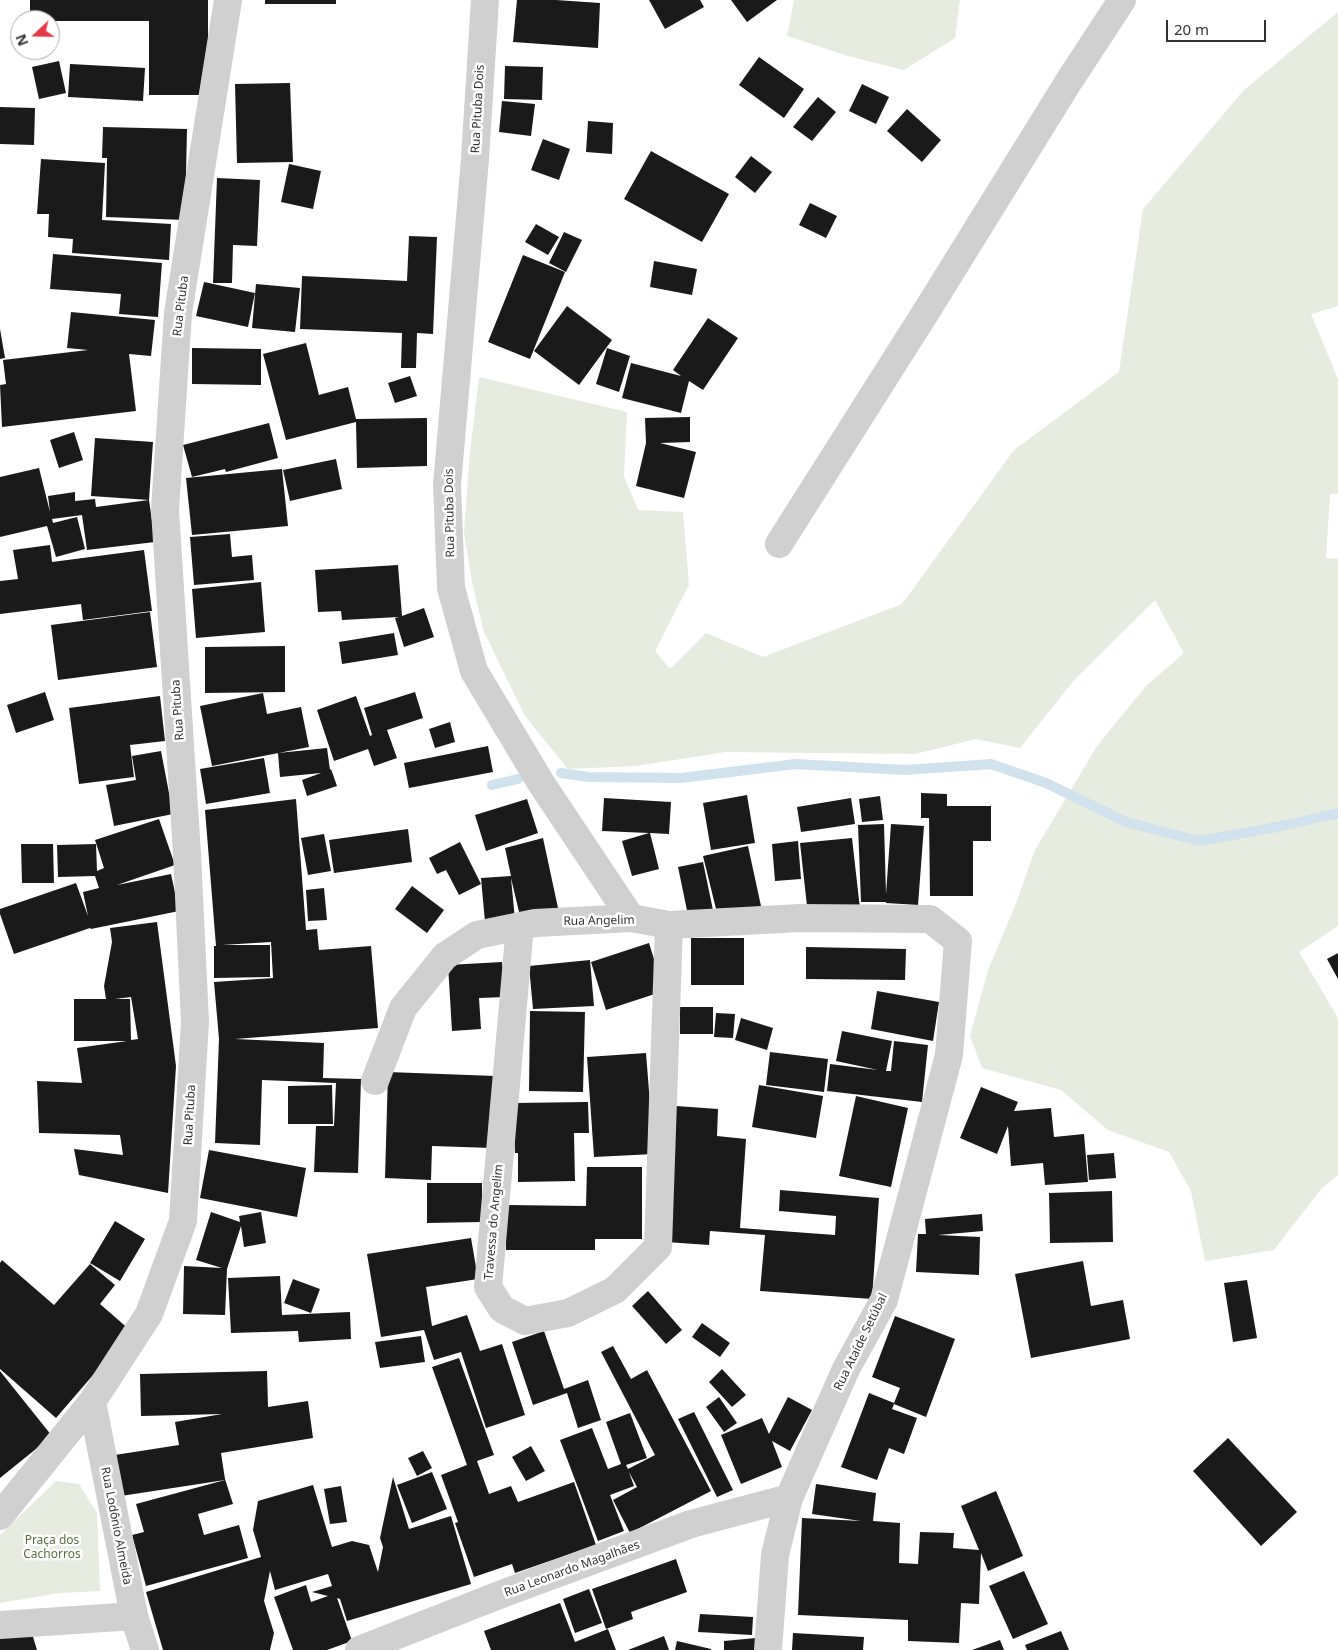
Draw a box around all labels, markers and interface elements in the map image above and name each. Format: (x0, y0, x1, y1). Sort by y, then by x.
north arrow (10, 10, 60, 60)
scale bar (1168, 10, 1268, 42)
text: 20 m (1174, 19, 1209, 39)
text: N (11, 31, 32, 49)
street label: Rua Pituba Dois (468, 64, 488, 154)
street label: Rua Pituba (170, 275, 192, 337)
street label: Rua Pituba Dois (442, 468, 458, 558)
street label: Rua Pituba (169, 679, 187, 741)
street label: Rua Angelim (563, 913, 635, 929)
street label: Rua Pituba (181, 1084, 199, 1146)
street label: Travessa do Angelim (482, 1164, 506, 1280)
street label: Rua Ataíde Setúbal (831, 1291, 891, 1393)
street label: Rua Lodônio Almeida (98, 1466, 134, 1586)
park label: Praça dos Cachorros (23, 1534, 81, 1562)
street label: Rua Leonardo Magalhães (502, 1538, 642, 1600)

